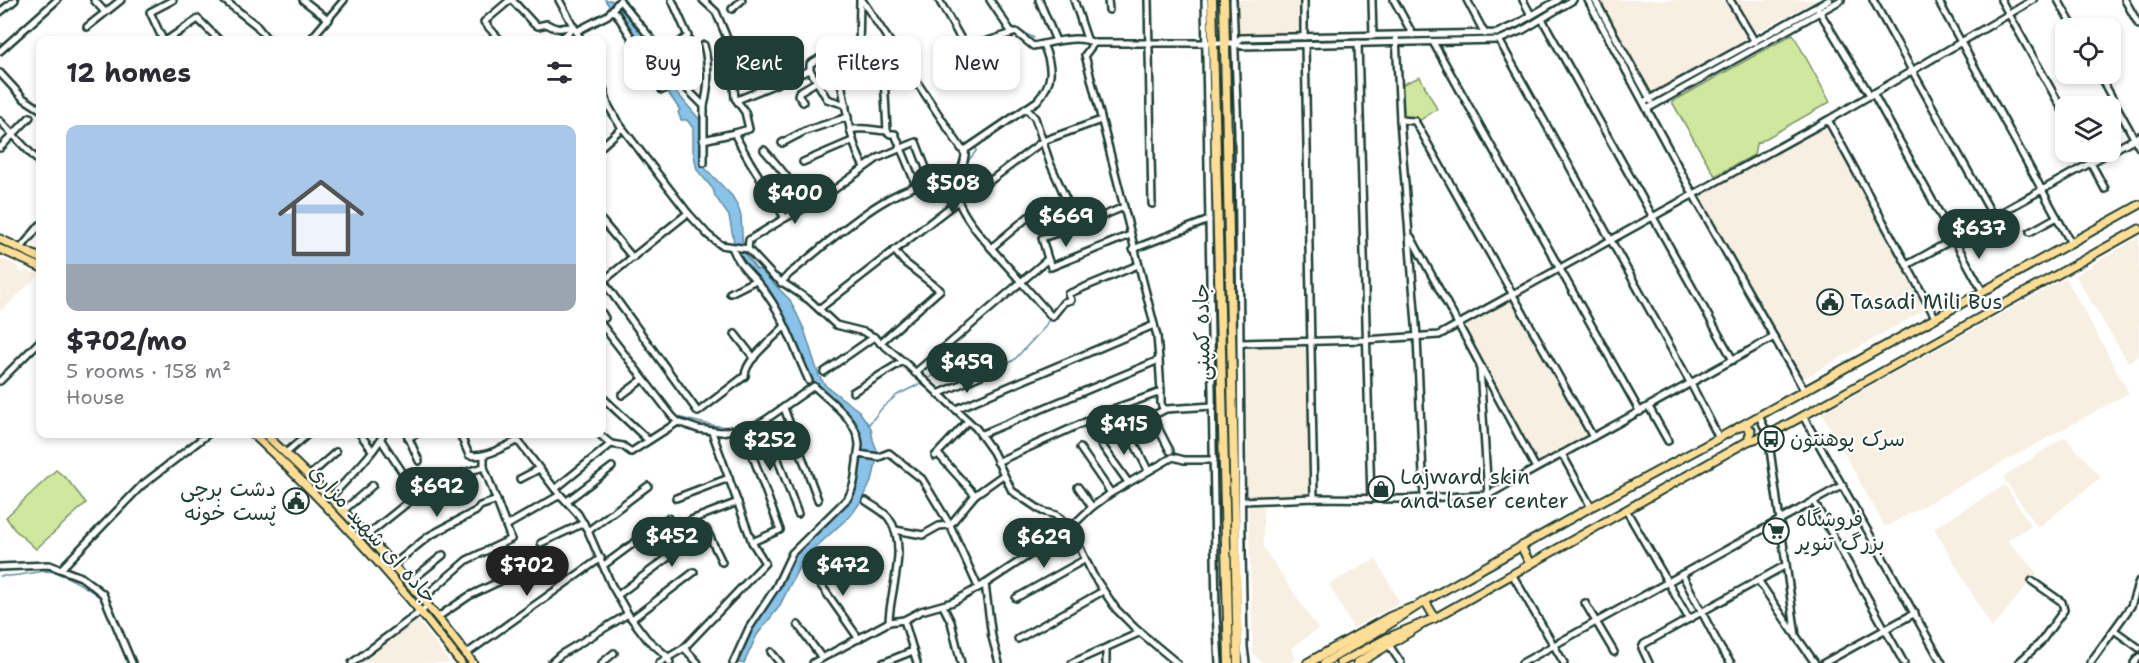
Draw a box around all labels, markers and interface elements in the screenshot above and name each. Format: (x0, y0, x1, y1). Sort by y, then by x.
map controls (2055, 18, 2121, 162)
button: locate (2055, 18, 2121, 84)
chip: Buy (624, 36, 702, 90)
chip: Rent (714, 36, 804, 90)
chip: Filters (816, 36, 921, 90)
chip: New (933, 36, 1020, 90)
text: 12 homes (66, 55, 191, 90)
icon: filters (543, 56, 576, 89)
button: layers (2055, 96, 2121, 162)
icon: home (267, 164, 375, 272)
pin: $508 (917, 164, 989, 215)
text: $508 (926, 170, 980, 196)
pin: $400 (759, 174, 831, 225)
text: $400 (767, 180, 823, 206)
pin: $669 (1030, 197, 1102, 248)
text: $669 (1038, 203, 1094, 229)
pin: $637 (1943, 209, 2015, 260)
text: $637 (1952, 215, 2006, 241)
street label: جاده کمپنی (1187, 283, 1217, 381)
public building icon: Tasadi Mili Bus (1815, 287, 1845, 317)
place label: Tasadi Mili Bus (1850, 288, 2003, 316)
text: $702/mo (66, 323, 187, 358)
pin: $459 (931, 343, 1003, 394)
text: $459 (940, 349, 994, 375)
text: 5 rooms · 158 m² (66, 358, 231, 384)
text: House (66, 384, 125, 410)
pin: $415 (1088, 405, 1160, 456)
text: $415 (1100, 411, 1148, 437)
pin: $252 (734, 421, 806, 472)
bus stop icon: سرک پوهنتون (1756, 424, 1786, 454)
place label: سرک پوهنتون (1790, 425, 1905, 453)
text: $252 (743, 427, 797, 453)
street label: جاده ای شهید مزاری (303, 458, 443, 610)
place label: Lajward skin and laser center (1400, 463, 1569, 515)
pin: $692 (401, 467, 473, 518)
text: $692 (410, 473, 464, 499)
shop icon: Lajward skin and laser center (1366, 474, 1396, 504)
place label: دشت برچی پُست خونه (180, 475, 276, 527)
public building icon: دشت برچی پُست خونه (281, 486, 311, 516)
place label: فروشگاه بزرگ تنویر (1794, 505, 1885, 557)
supermarket icon: فروشگاه بزرگ تنویر (1761, 516, 1791, 546)
pin: $452 (636, 517, 708, 568)
pin: $629 (1008, 518, 1080, 569)
text: $452 (646, 523, 698, 549)
text: $629 (1017, 524, 1071, 550)
pin: $702 (491, 546, 563, 597)
pin: $472 (807, 546, 879, 597)
text: $702 (500, 552, 554, 578)
text: $472 (816, 552, 870, 578)

